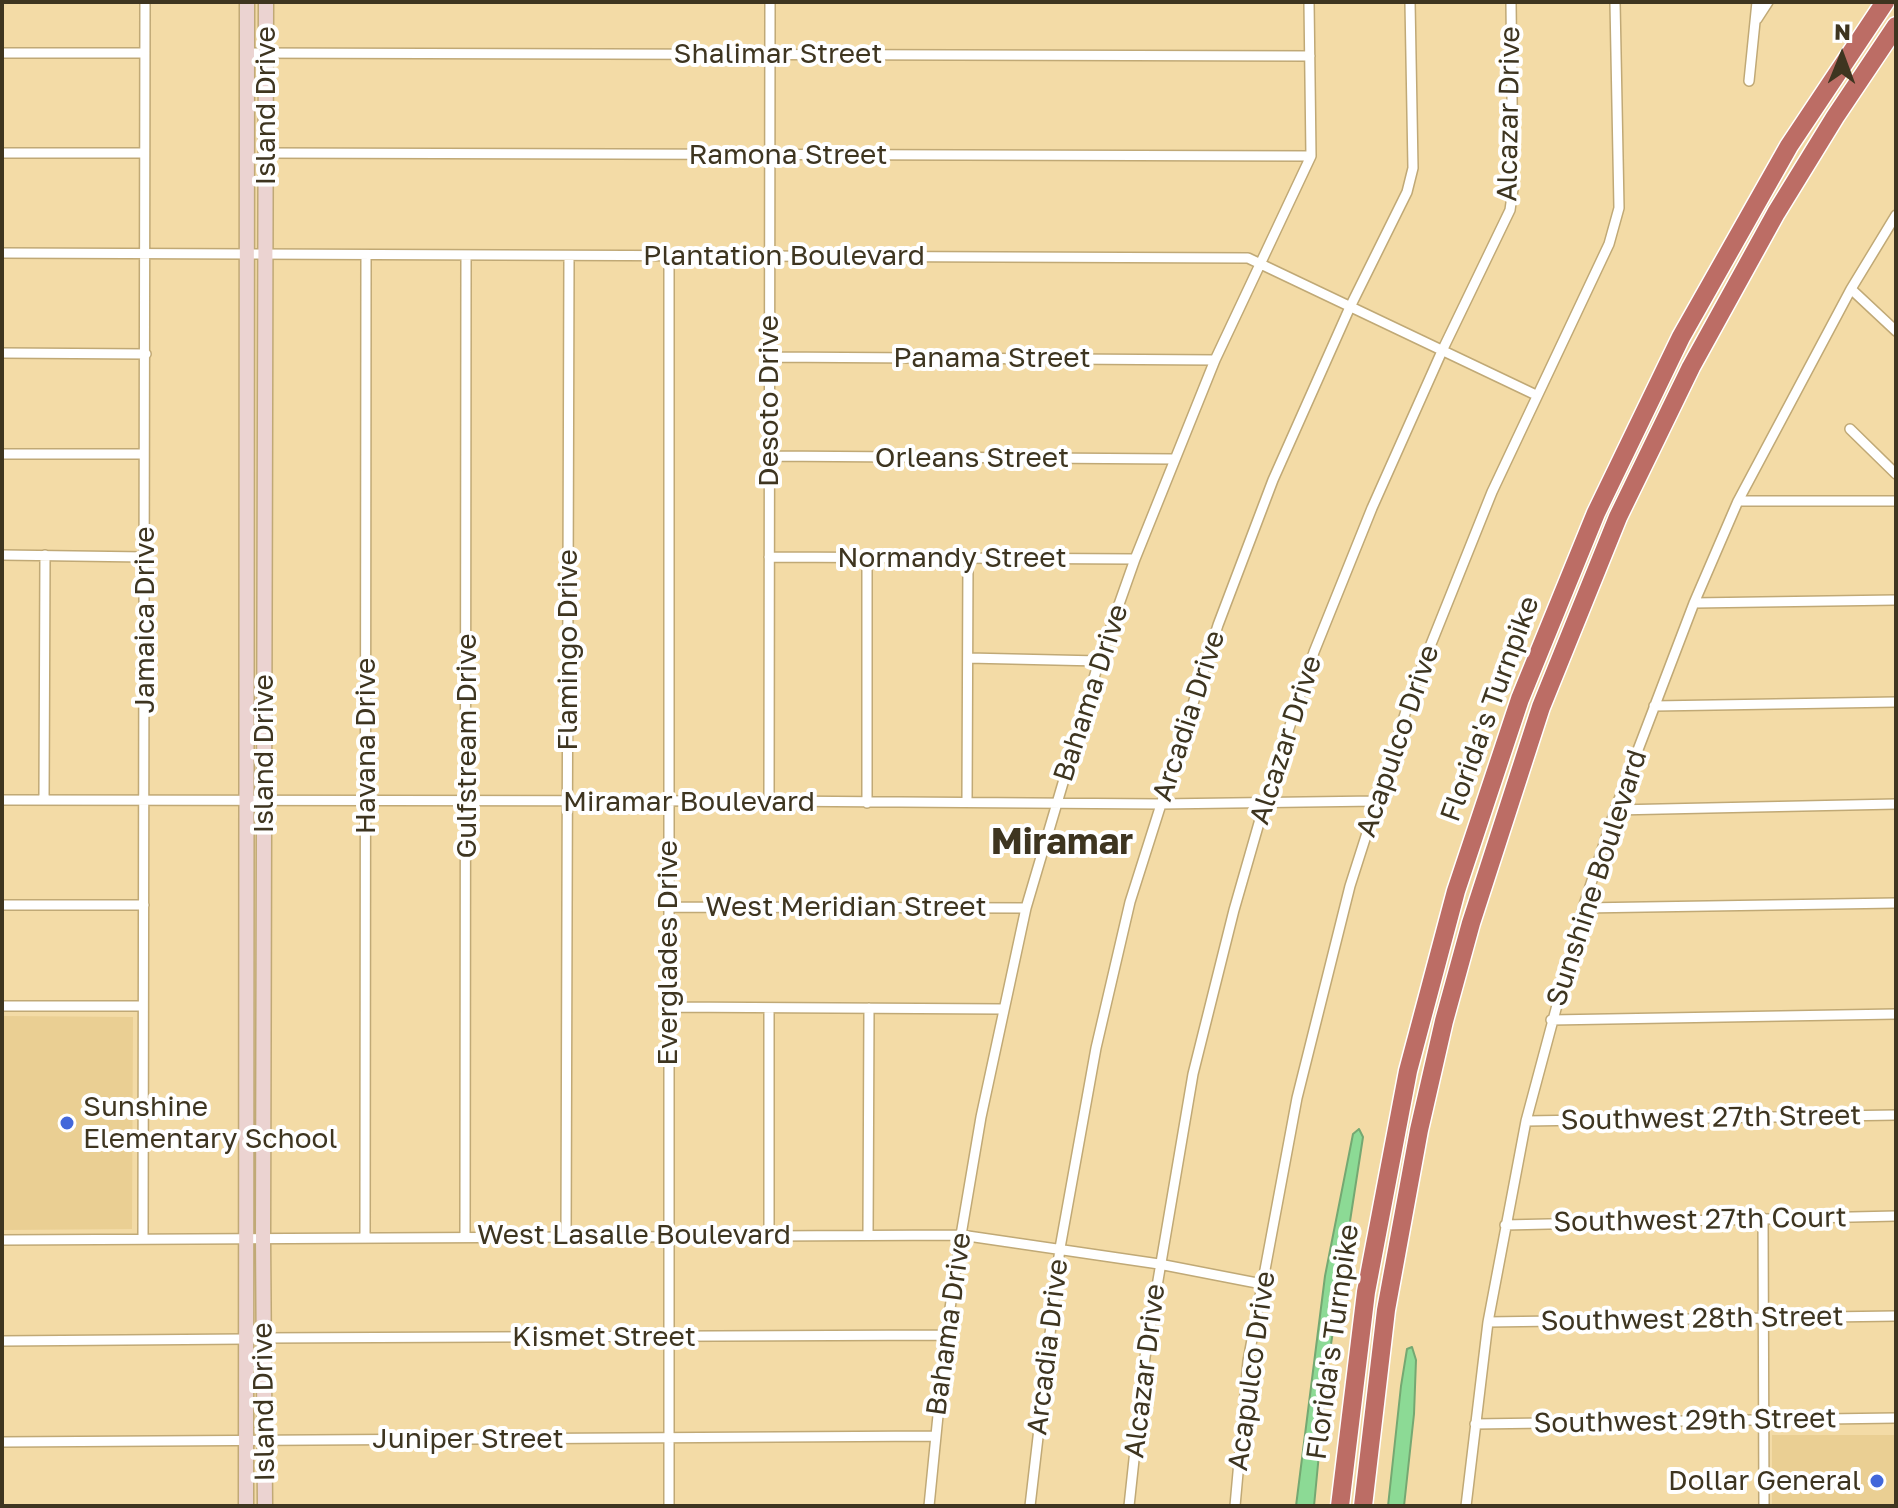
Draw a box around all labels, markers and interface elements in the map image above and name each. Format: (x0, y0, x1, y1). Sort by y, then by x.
north arrow (1802, 16, 1882, 96)
text: N (1834, 18, 1851, 45)
street label: Island Drive (249, 26, 283, 186)
street label: Alcazar Drive (1491, 26, 1527, 202)
street label: Shalimar Street (674, 37, 882, 71)
street label: Ramona Street (688, 138, 888, 172)
street label: Plantation Boulevard (643, 239, 925, 273)
street label: Desoto Drive (752, 315, 786, 487)
street label: Panama Street (893, 341, 1091, 375)
street label: Orleans Street (875, 441, 1069, 475)
street label: Jamaica Drive (128, 527, 162, 713)
street label: Normandy Street (837, 541, 1067, 575)
street label: Flamingo Drive (551, 549, 585, 751)
street label: Florida's Turnpike (1434, 592, 1546, 826)
street label: Bahama Drive (1046, 600, 1136, 786)
street label: Arcadia Drive (1146, 626, 1232, 806)
street label: Gulfstream Drive (450, 633, 484, 859)
street label: Acapulco Drive (1349, 641, 1447, 841)
street label: Alcazar Drive (1243, 651, 1329, 829)
street label: Havana Drive (349, 658, 383, 834)
street label: Island Drive (247, 674, 281, 834)
street label: Sunshine Boulevard (1540, 746, 1654, 1010)
street label: Miramar Boulevard (563, 785, 815, 819)
district label: Miramar (991, 821, 1133, 865)
street label: Everglades Drive (651, 840, 685, 1066)
street label: West Meridian Street (705, 890, 987, 924)
place label: Sunshine Elementary School (83, 1090, 337, 1156)
street label: Southwest 27th Street (1560, 1099, 1862, 1137)
marker: Sunshine Elementary School (58, 1114, 76, 1132)
street label: Southwest 27th Court (1553, 1201, 1847, 1239)
street label: West Lasalle Boulevard (477, 1218, 791, 1252)
street label: Florida's Turnpike (1300, 1222, 1366, 1462)
street label: Bahama Drive (920, 1230, 978, 1418)
street label: Arcadia Drive (1021, 1257, 1075, 1437)
street label: Acapulco Drive (1221, 1269, 1283, 1473)
street label: Alcazar Drive (1118, 1282, 1172, 1460)
street label: Southwest 28th Street (1540, 1300, 1844, 1338)
street label: Kismet Street (512, 1320, 696, 1354)
street label: Island Drive (246, 1322, 282, 1482)
street label: Southwest 29th Street (1533, 1402, 1837, 1440)
street label: Juniper Street (372, 1422, 564, 1456)
place label: Dollar General (1668, 1464, 1861, 1498)
marker: Dollar General (1868, 1472, 1886, 1490)

